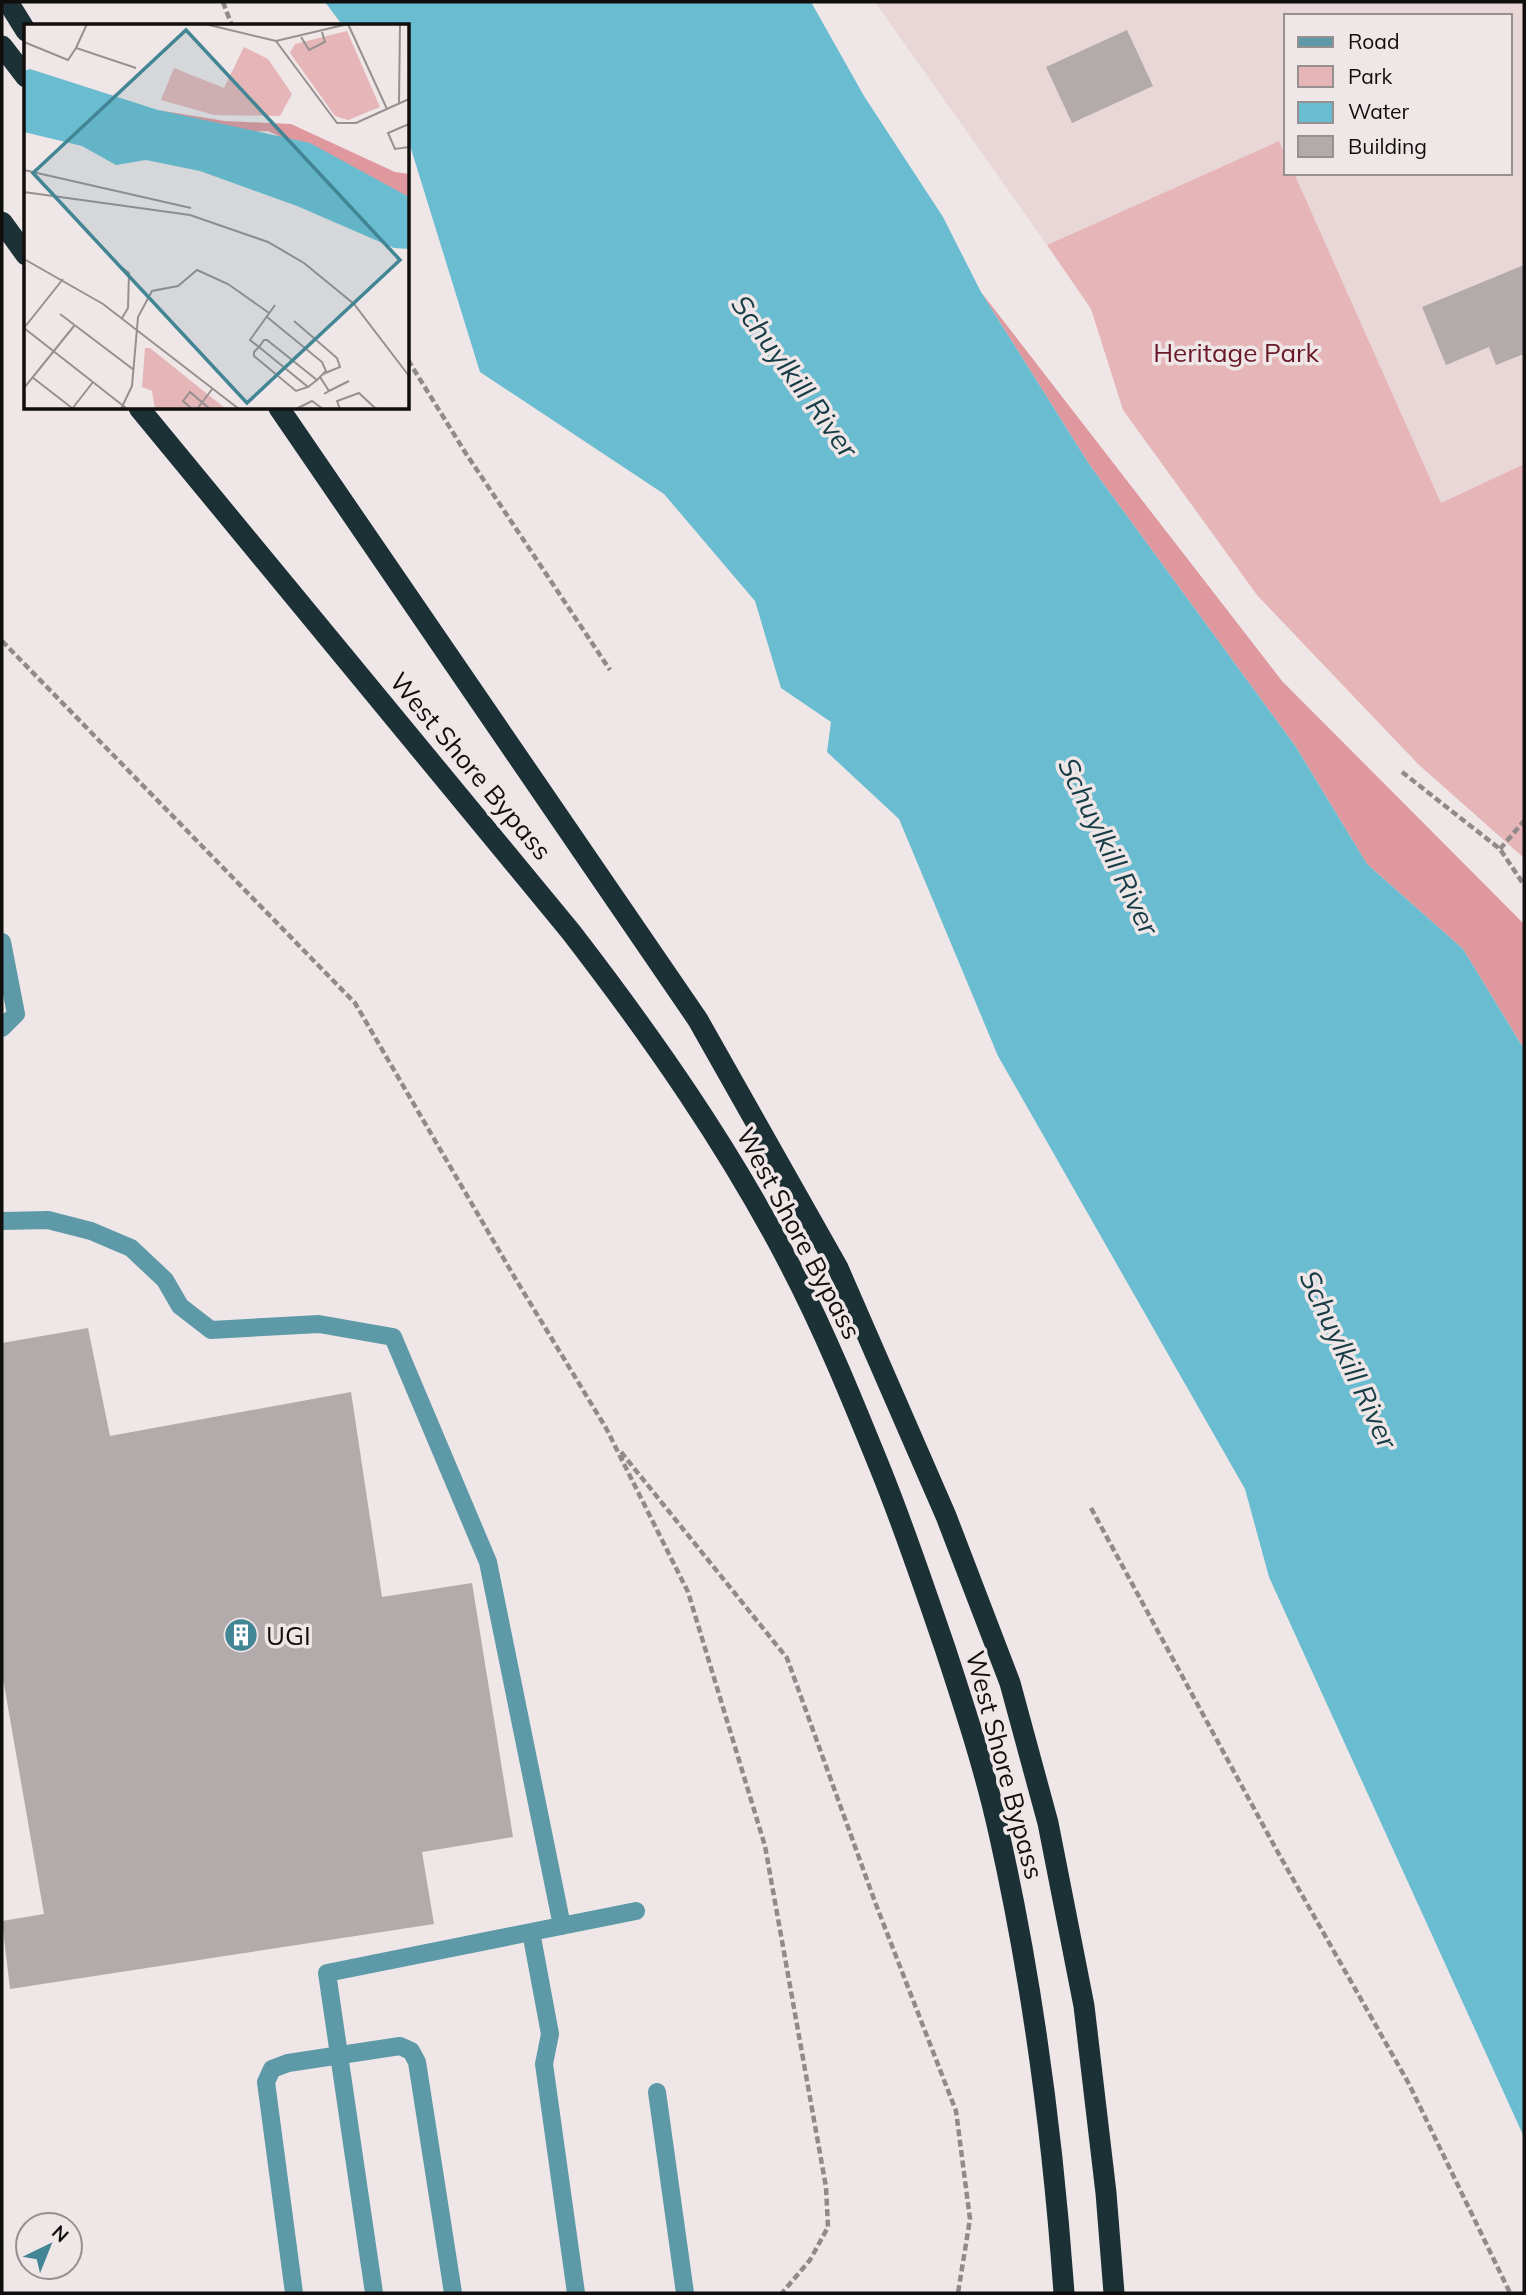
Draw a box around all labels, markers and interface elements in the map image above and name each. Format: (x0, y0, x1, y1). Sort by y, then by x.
legend (1284, 14, 1512, 175)
inset map (24, 24, 410, 410)
text: Road (1348, 28, 1399, 54)
text: Park (1348, 63, 1392, 89)
text: Water (1348, 98, 1409, 124)
text: Building (1348, 133, 1427, 159)
water label: Schuylkill River (724, 288, 867, 466)
park label: Heritage Park (1153, 336, 1319, 369)
street label: West Shore Bypass (383, 665, 559, 867)
water label: Schuylkill River (1051, 751, 1168, 942)
street label: West Shore Bypass (729, 1121, 869, 1345)
water label: Schuylkill River (1292, 1264, 1406, 1456)
building icon: UGI (222, 1616, 260, 1654)
place label: UGI (266, 1619, 311, 1652)
street label: West Shore Bypass (959, 1647, 1051, 1883)
north arrow (14, 2211, 84, 2281)
text: N (47, 2220, 74, 2247)

